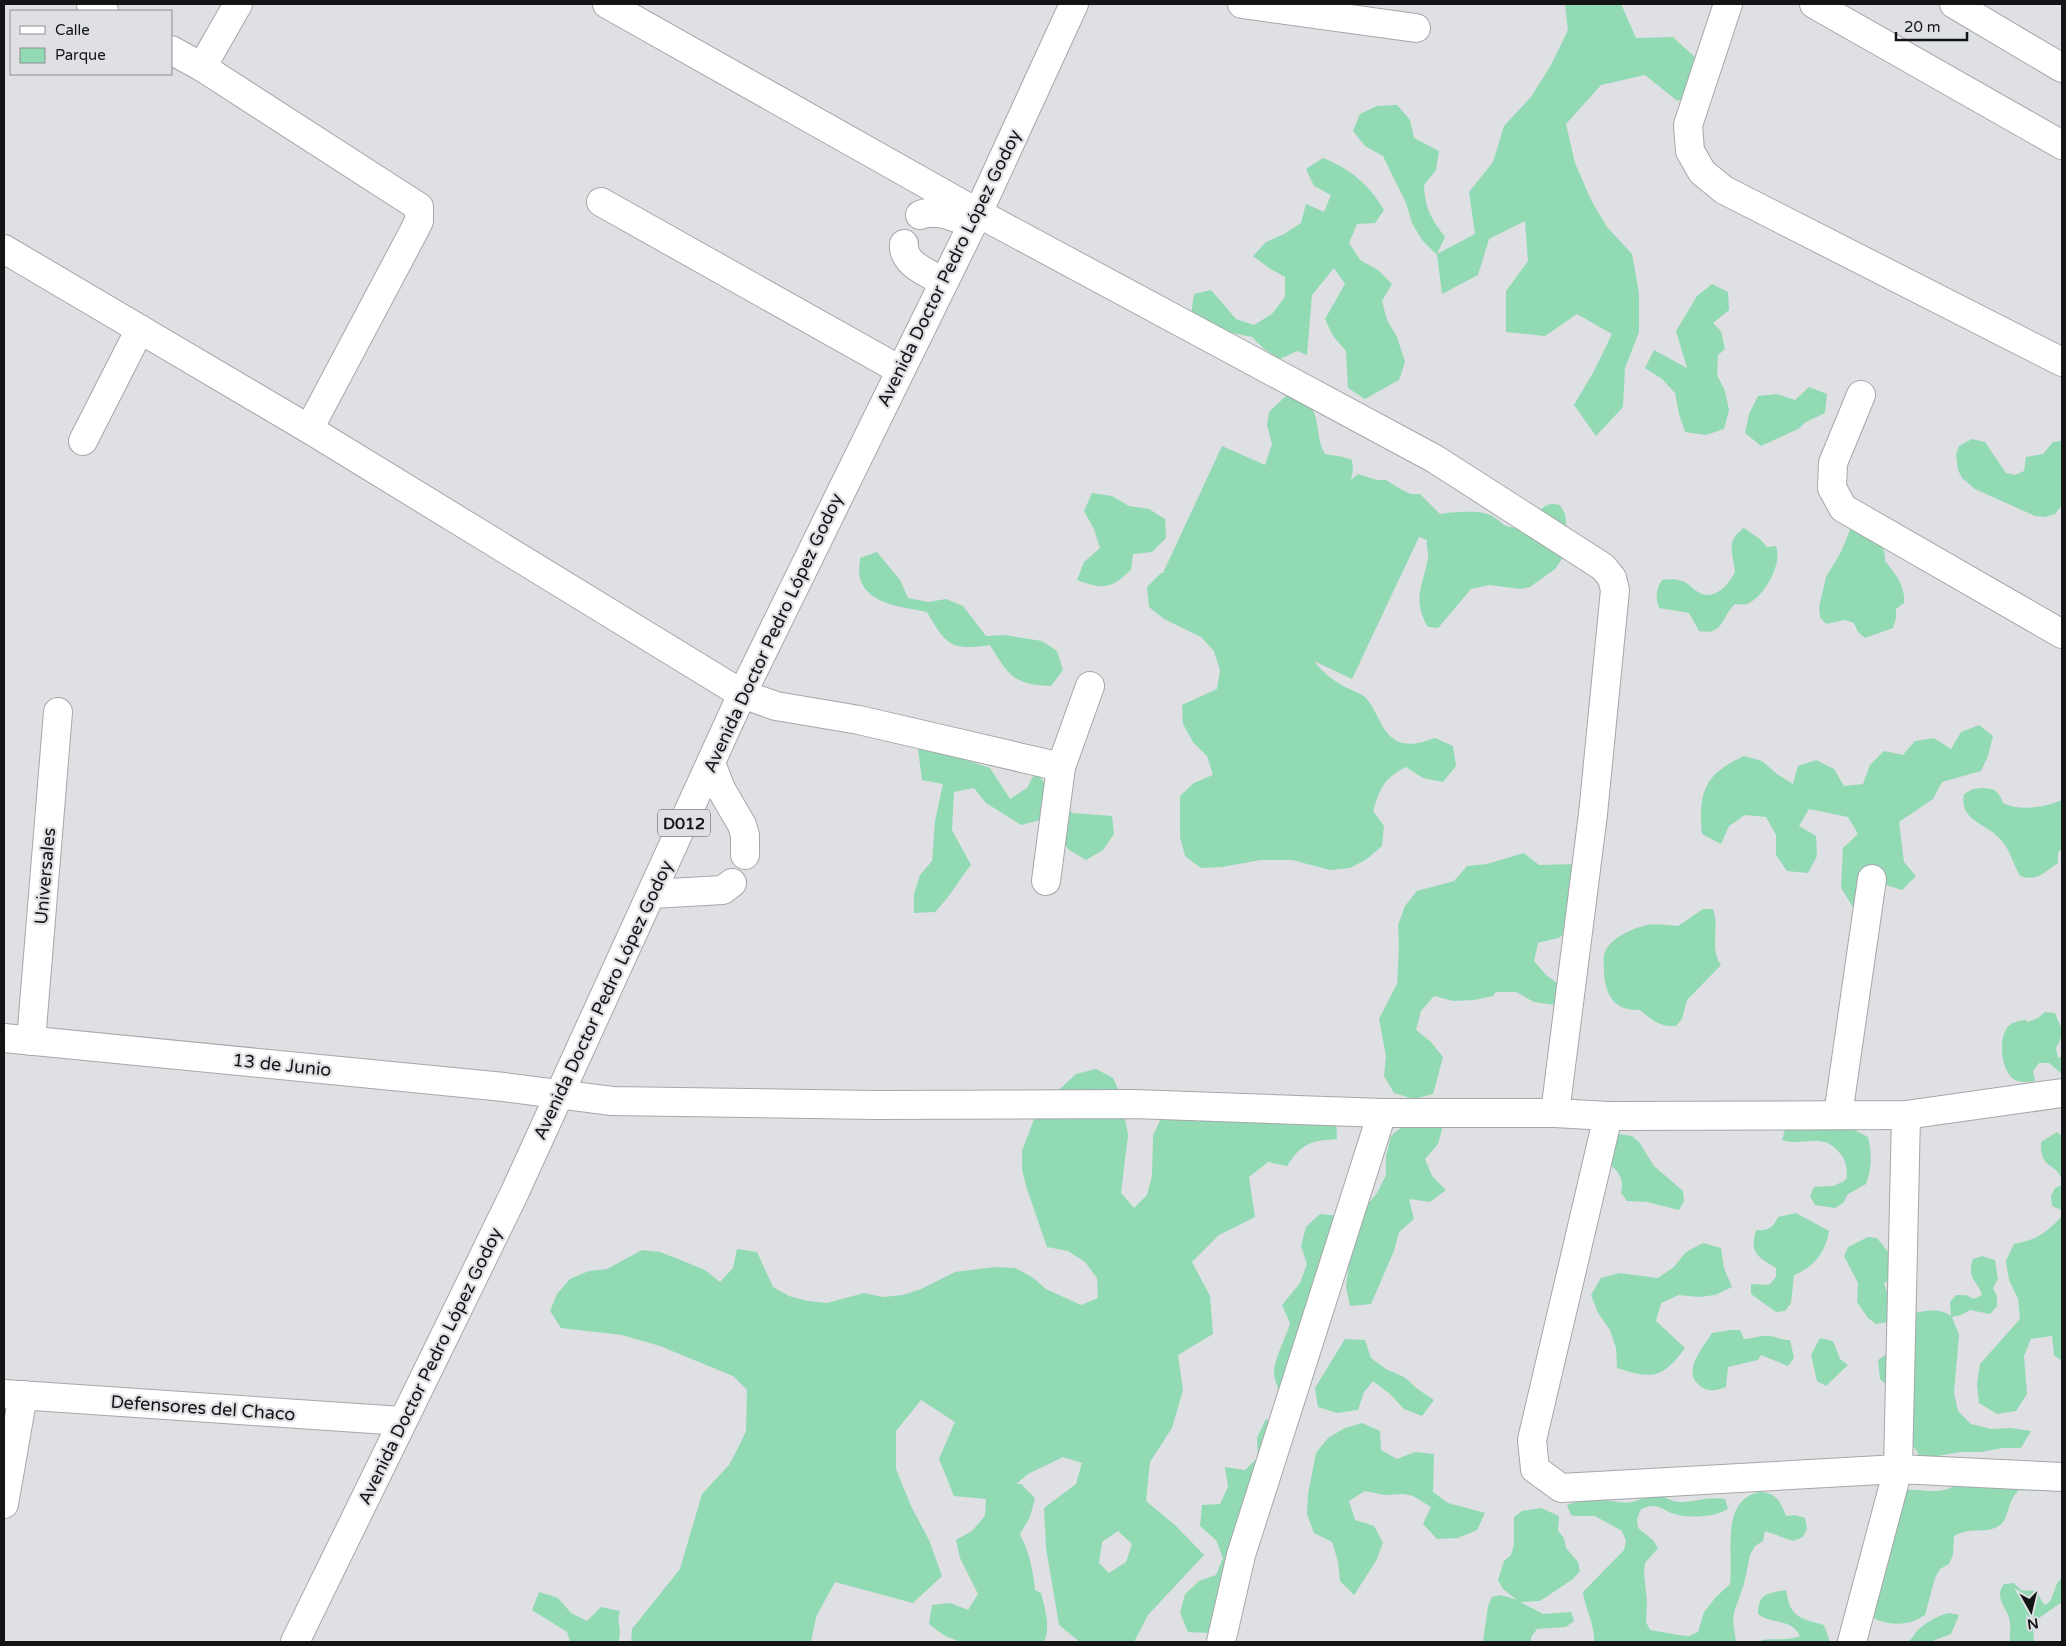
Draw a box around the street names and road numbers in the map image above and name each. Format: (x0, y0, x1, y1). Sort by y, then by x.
street label: Avenida Doctor Pedro López Godoy (872, 126, 1026, 410)
street label: Avenida Doctor Pedro López Godoy (698, 490, 848, 776)
road number: D012 (658, 810, 710, 836)
street label: Universales (30, 827, 60, 925)
street label: Avenida Doctor Pedro López Godoy (528, 857, 678, 1143)
street label: 13 de Junio (231, 1049, 333, 1081)
street label: Avenida Doctor Pedro López Godoy (353, 1224, 507, 1508)
street label: Defensores del Chaco (110, 1391, 296, 1425)

